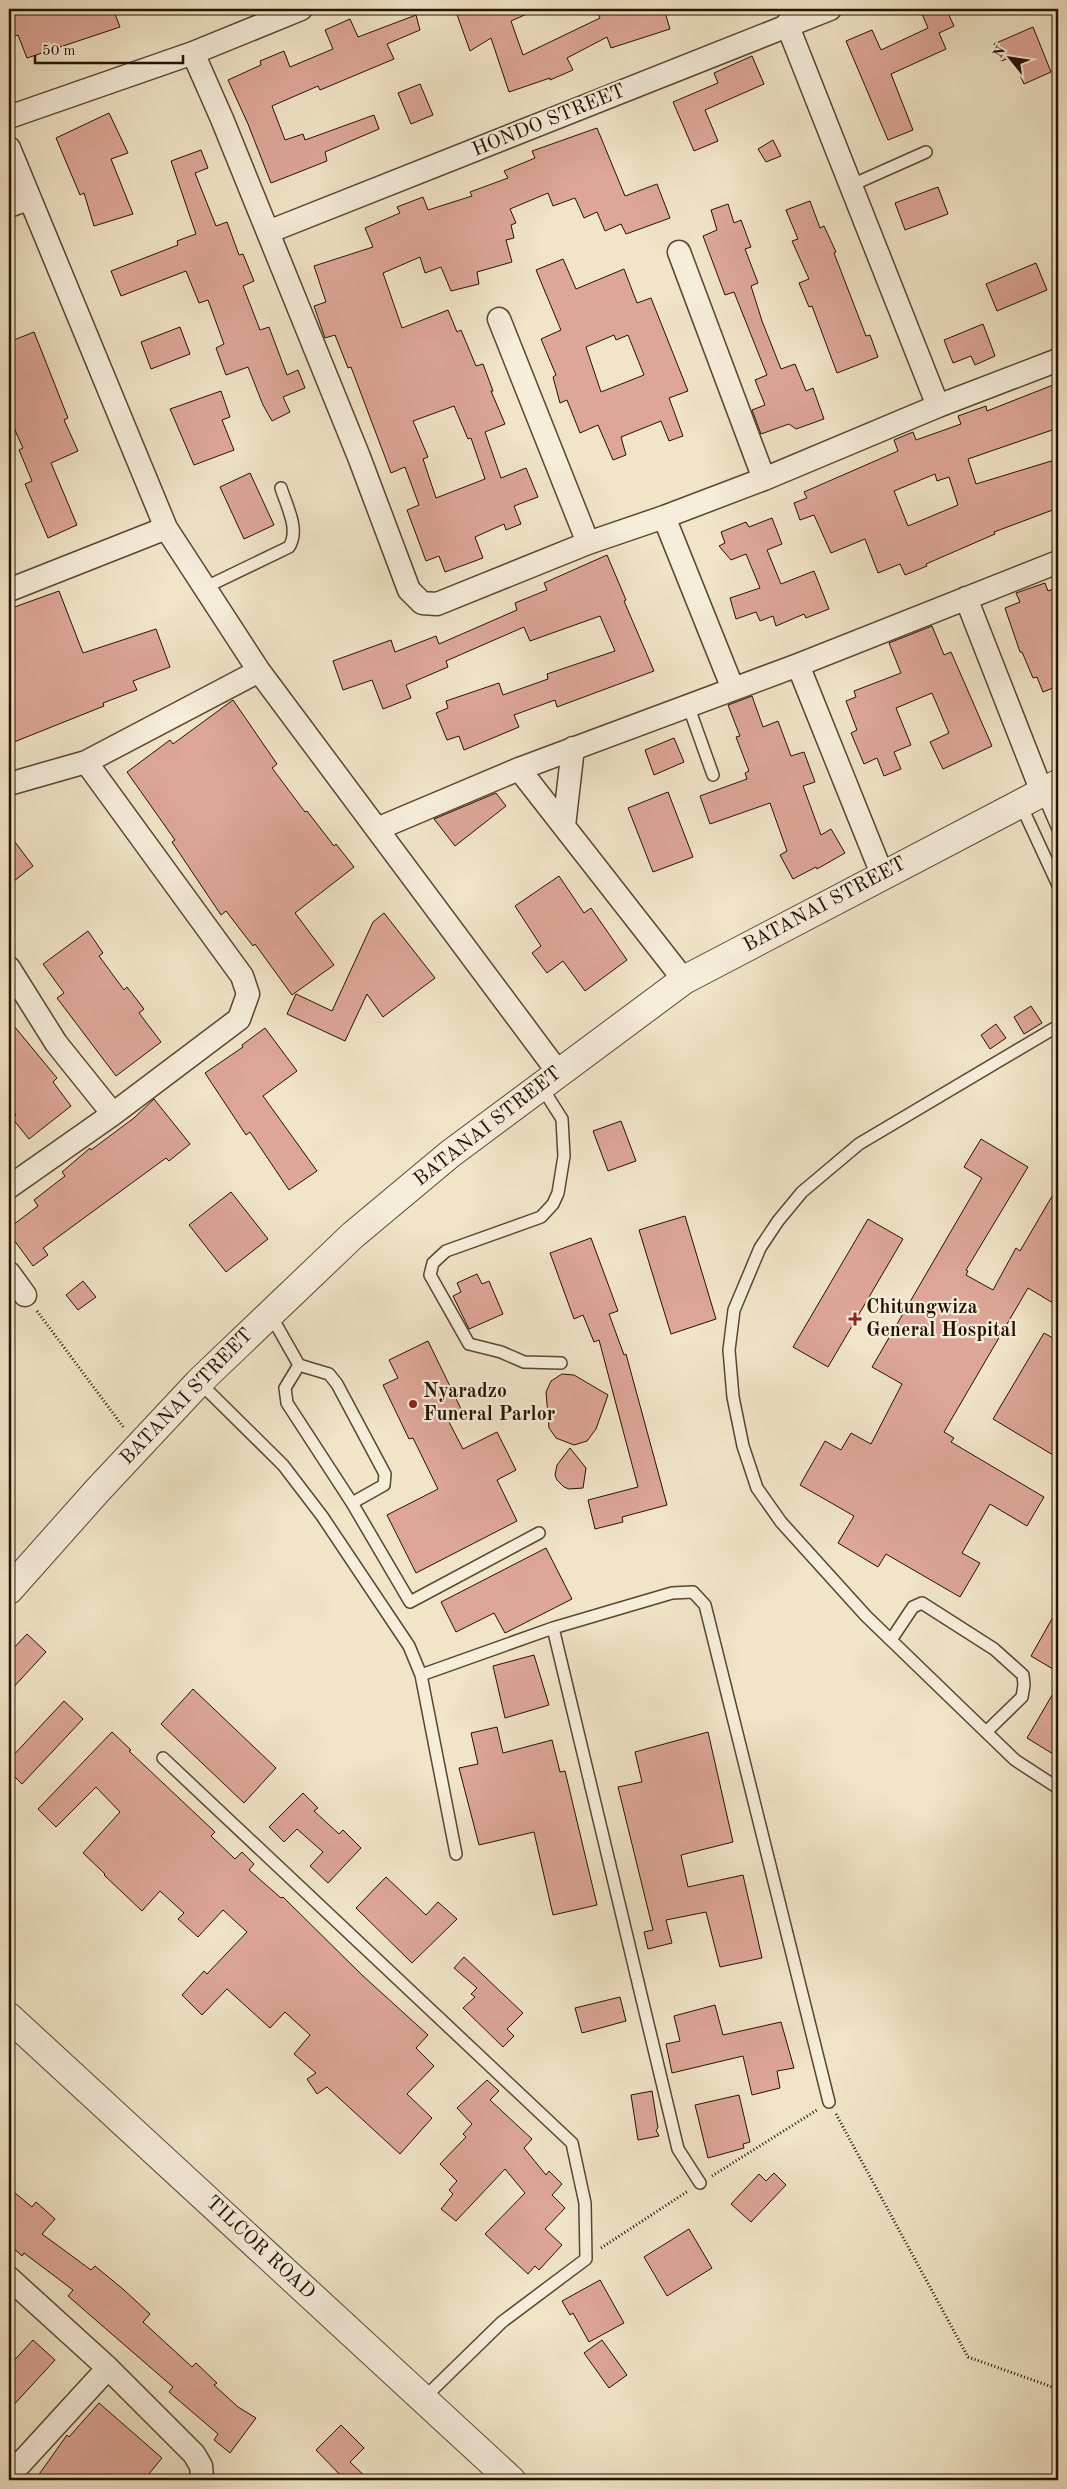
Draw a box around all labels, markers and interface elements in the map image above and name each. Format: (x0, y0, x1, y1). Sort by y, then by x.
scale bar (35, 32, 182, 64)
north arrow (984, 32, 1034, 82)
text: 50 m (42, 44, 76, 59)
text: N (991, 44, 1008, 60)
street label: HONDO STREET (470, 81, 628, 161)
street label: BATANAI STREET (740, 854, 910, 956)
street label: BATANAI STREET (411, 1063, 565, 1191)
place label: Chitungwiza General Hospital (866, 1298, 1017, 1341)
marker: Chitungwiza General Hospital (848, 1312, 862, 1326)
street label: BATANAI STREET (117, 1325, 257, 1469)
place label: Nyaradzo Funeral Parlor (423, 1382, 556, 1425)
marker: Nyaradzo Funeral Parlor (407, 1398, 419, 1410)
street label: TILCOR ROAD (202, 2193, 318, 2303)

